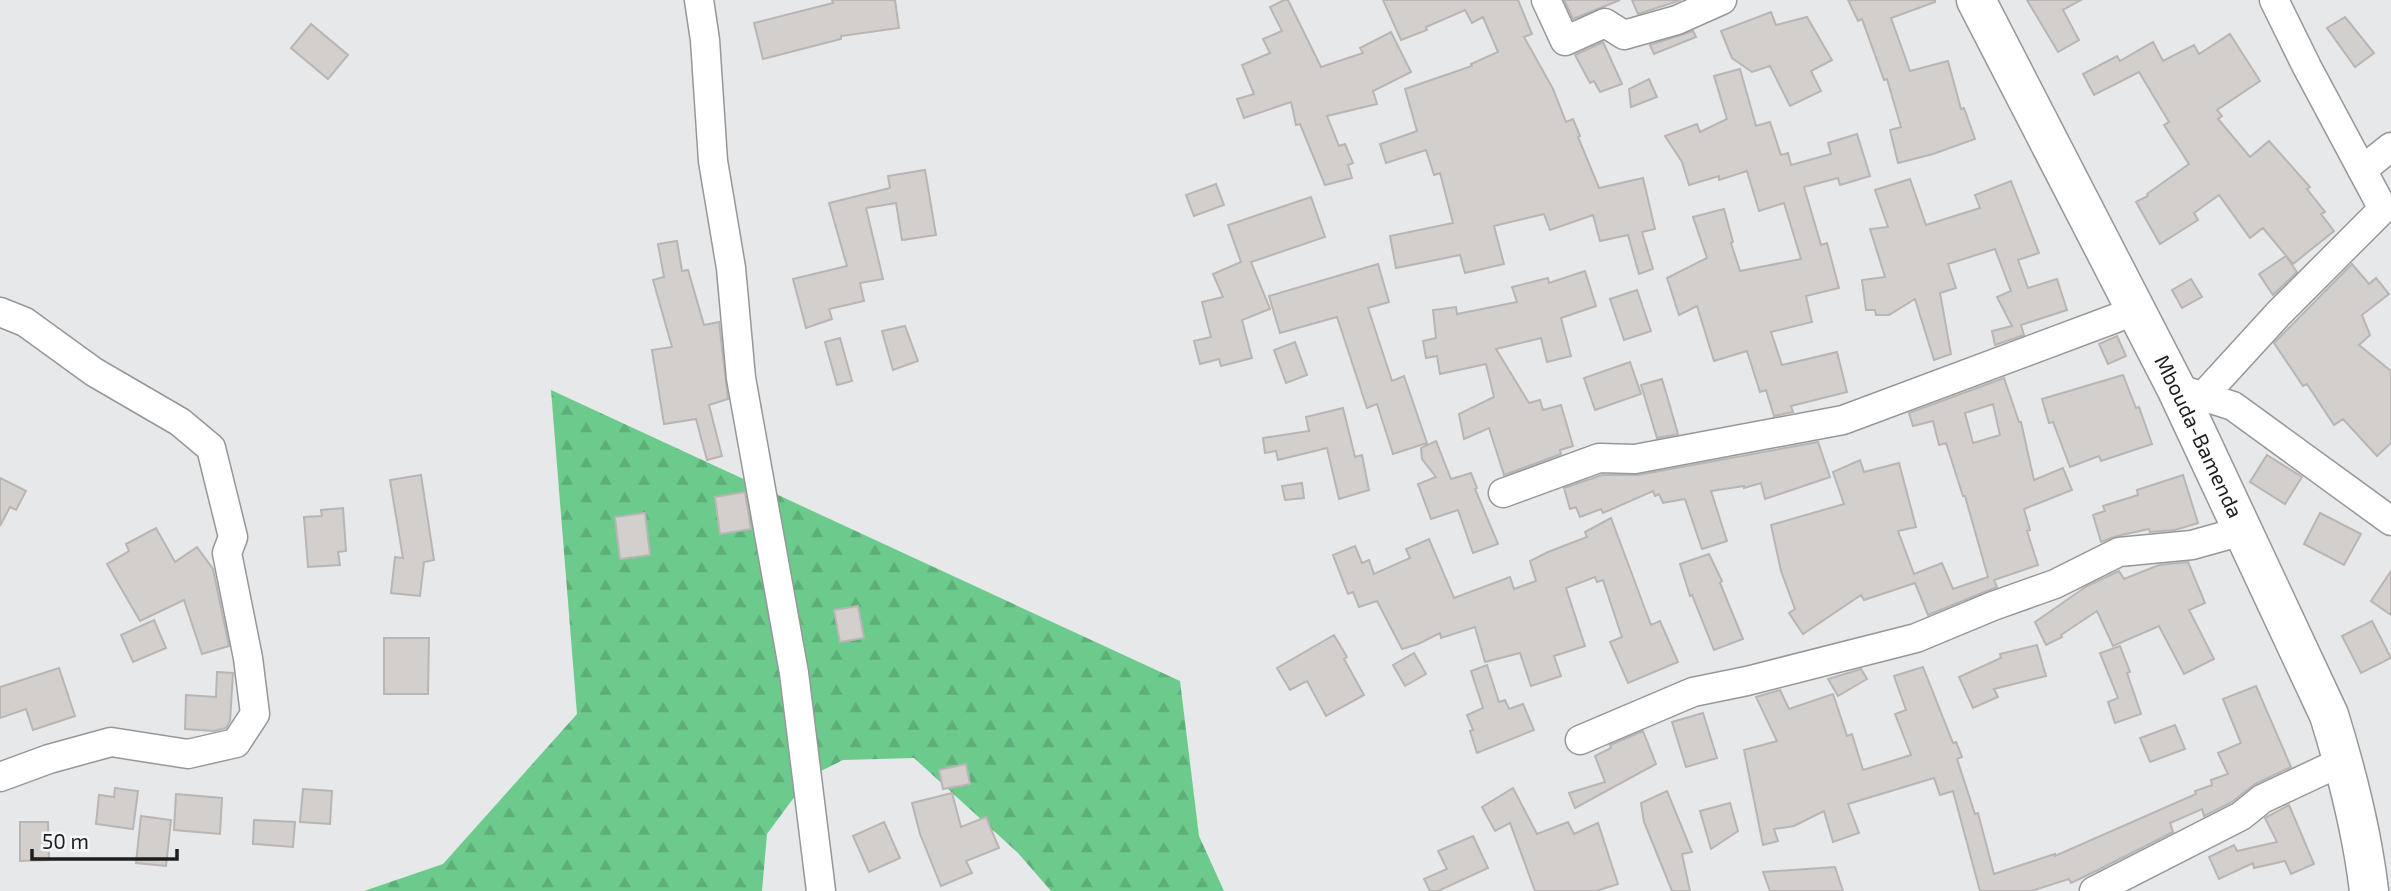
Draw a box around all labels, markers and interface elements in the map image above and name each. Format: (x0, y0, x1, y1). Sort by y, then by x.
street label: Mbouda-Bamenda (2150, 350, 2249, 521)
scale bar (32, 818, 177, 862)
text: 50 m (42, 828, 89, 853)

